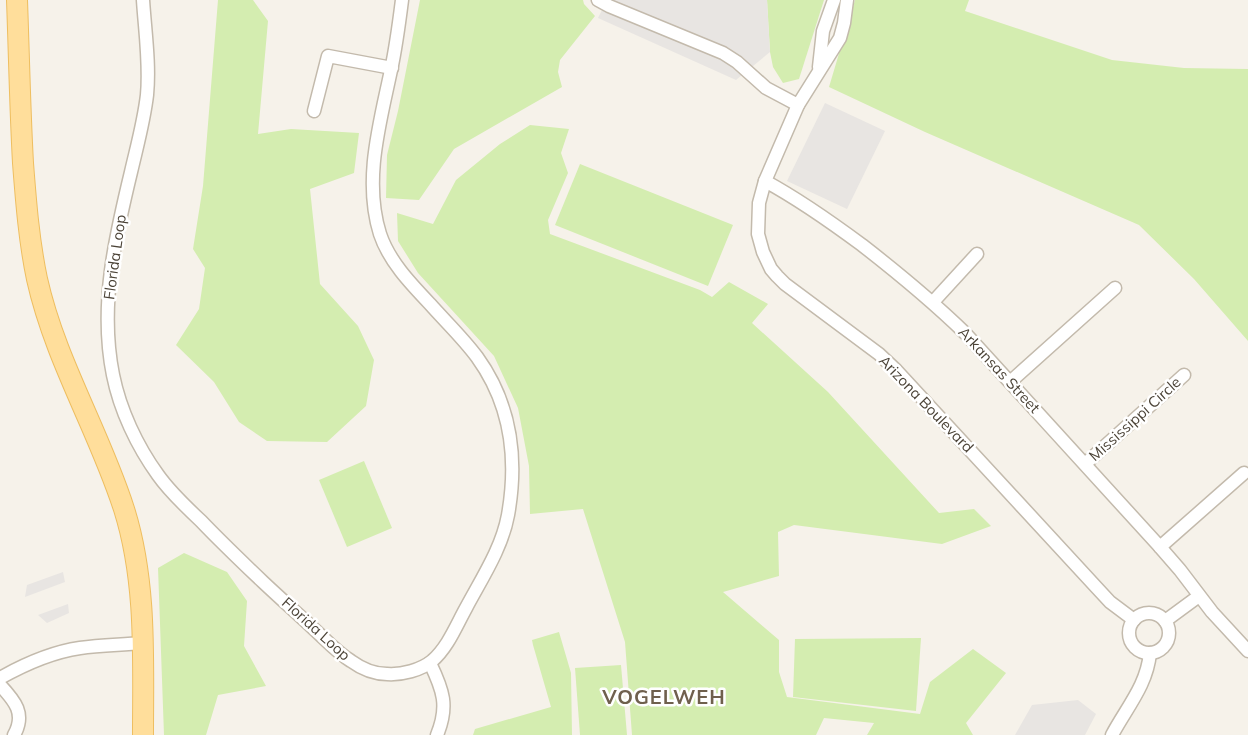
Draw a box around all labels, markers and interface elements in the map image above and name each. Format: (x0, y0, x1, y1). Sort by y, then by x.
street label: Florida Loop (99, 213, 130, 301)
street label: Arkansas Street (955, 323, 1044, 417)
street label: Arizona Boulevard (875, 351, 978, 456)
street label: Mississippi Circle (1085, 372, 1185, 465)
street label: Florida Loop (278, 593, 355, 664)
district label: VOGELWEH (601, 684, 726, 709)

